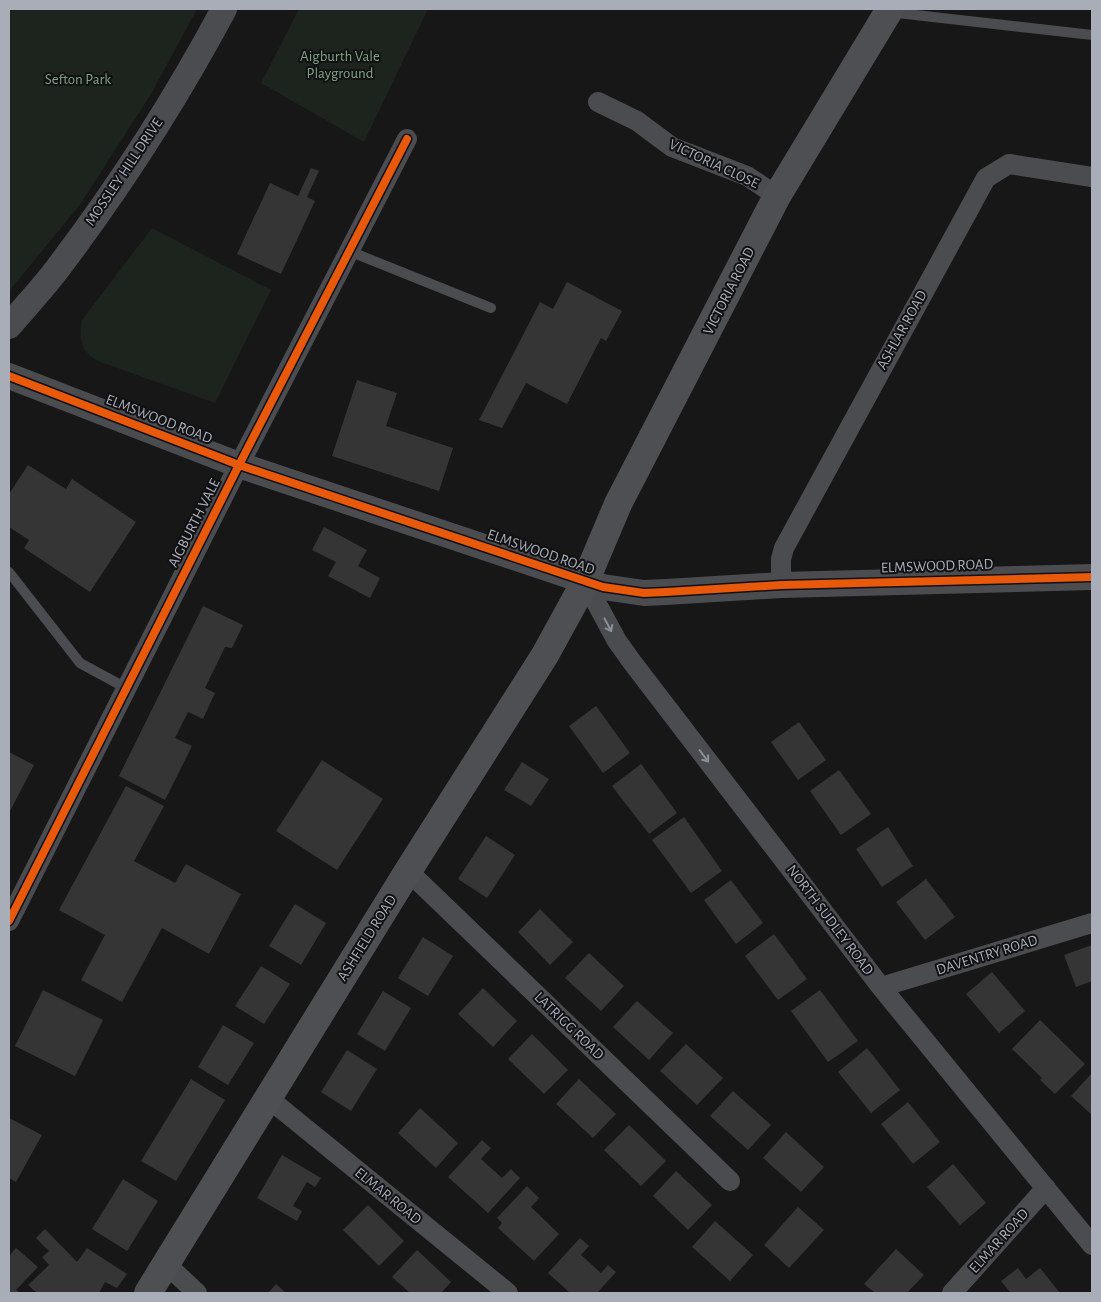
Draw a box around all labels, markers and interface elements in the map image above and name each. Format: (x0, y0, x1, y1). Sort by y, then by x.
park label: Aigburth Vale Playground (300, 49, 380, 81)
park label: Sefton Park (45, 72, 111, 87)
street label: MOSSLEY HILL DRIVE (83, 116, 165, 228)
street label: VICTORIA CLOSE (667, 137, 761, 191)
street label: VICTORIA ROAD (701, 245, 758, 337)
street label: ASHLAR ROAD (874, 288, 930, 372)
street label: ELMSWOOD ROAD (104, 392, 215, 446)
street label: AIGBURTH VALE (165, 476, 223, 570)
street label: ELMSWOOD ROAD (485, 527, 597, 578)
street label: ELMSWOOD ROAD (880, 557, 994, 575)
one-way arrow (604, 617, 614, 632)
one-way arrow (699, 749, 709, 763)
street label: NORTH SUDLEY ROAD (784, 862, 876, 978)
street label: ASHFIELD ROAD (335, 892, 399, 984)
street label: DAVENTRY ROAD (935, 932, 1040, 978)
street label: LATRIGG ROAD (531, 989, 607, 1063)
street label: ELMAR ROAD (352, 1165, 424, 1227)
street label: ELMAR ROAD (966, 1206, 1032, 1276)

